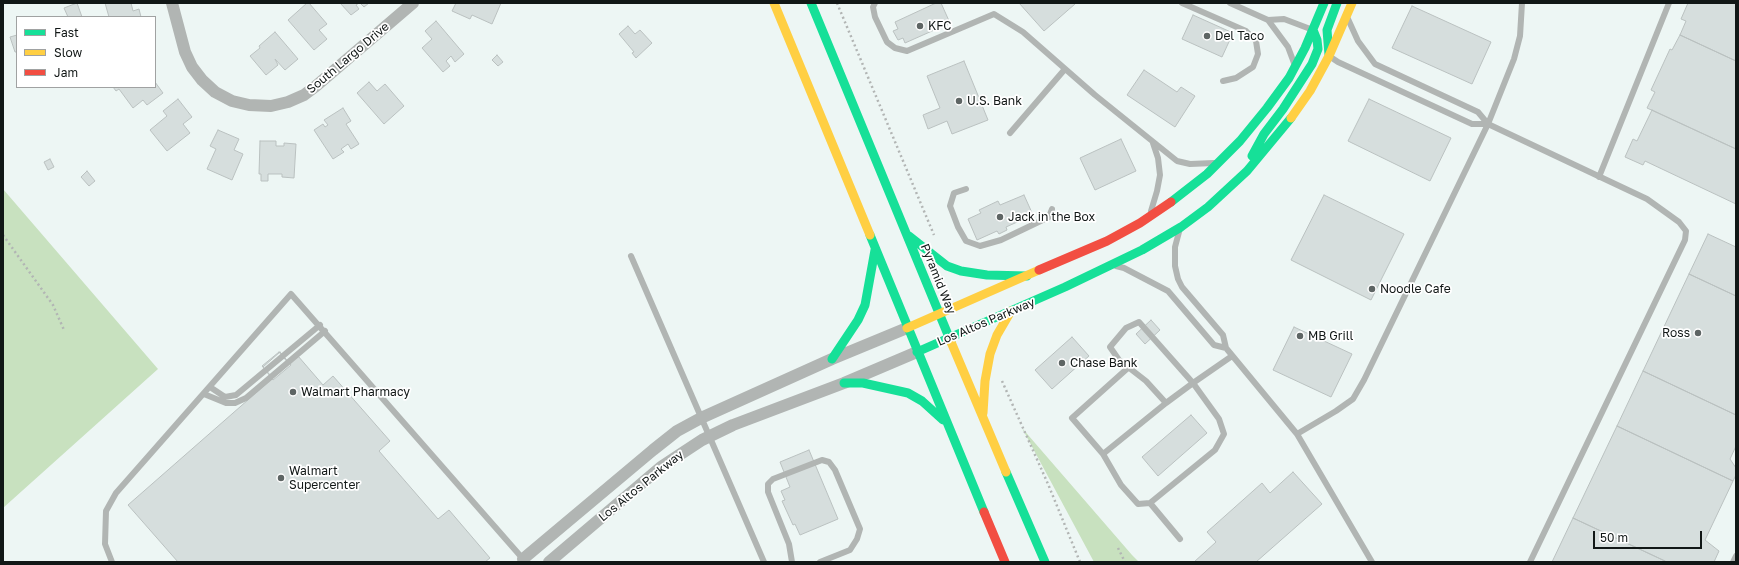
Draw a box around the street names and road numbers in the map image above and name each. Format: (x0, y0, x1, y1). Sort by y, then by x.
street label: South Largo Drive (304, 19, 392, 97)
street label: Pyramid Way (917, 242, 959, 316)
street label: Los Altos Parkway (935, 295, 1037, 349)
street label: Los Altos Parkway (596, 447, 686, 525)

